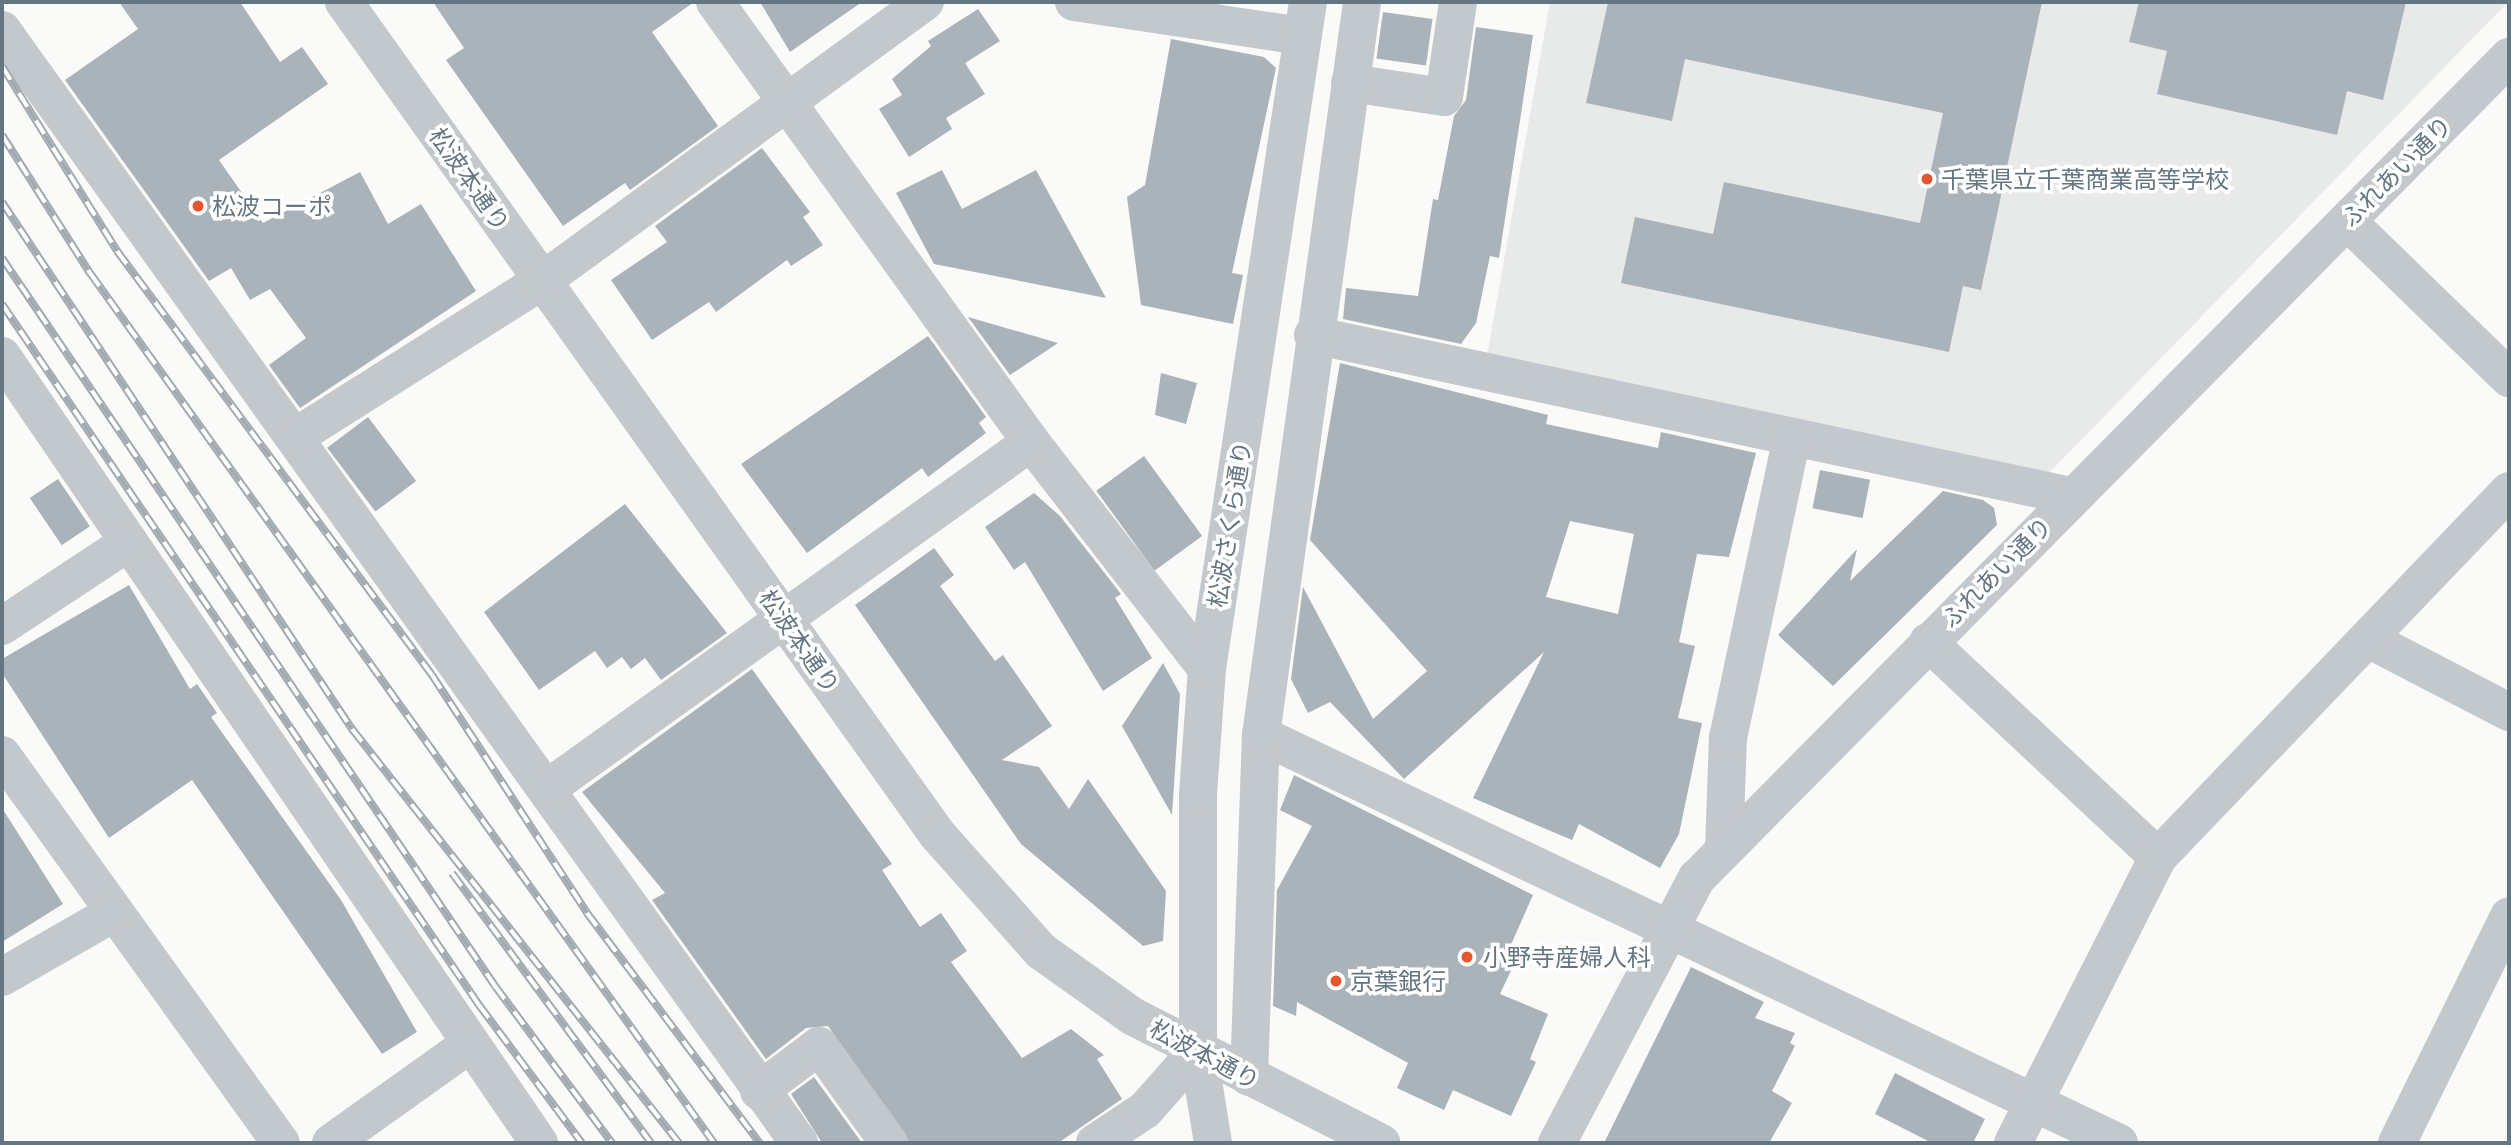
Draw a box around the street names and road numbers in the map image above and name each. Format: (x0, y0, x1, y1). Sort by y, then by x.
street label: ふれあい通り (2335, 110, 2457, 232)
street label: 松波本通り (424, 122, 516, 236)
street label: 松波さくら通り (1202, 439, 1256, 609)
street label: ふれあい通り (1935, 511, 2057, 633)
street label: 松波本通り (754, 584, 846, 698)
street label: 松波本通り (1145, 1013, 1265, 1095)

